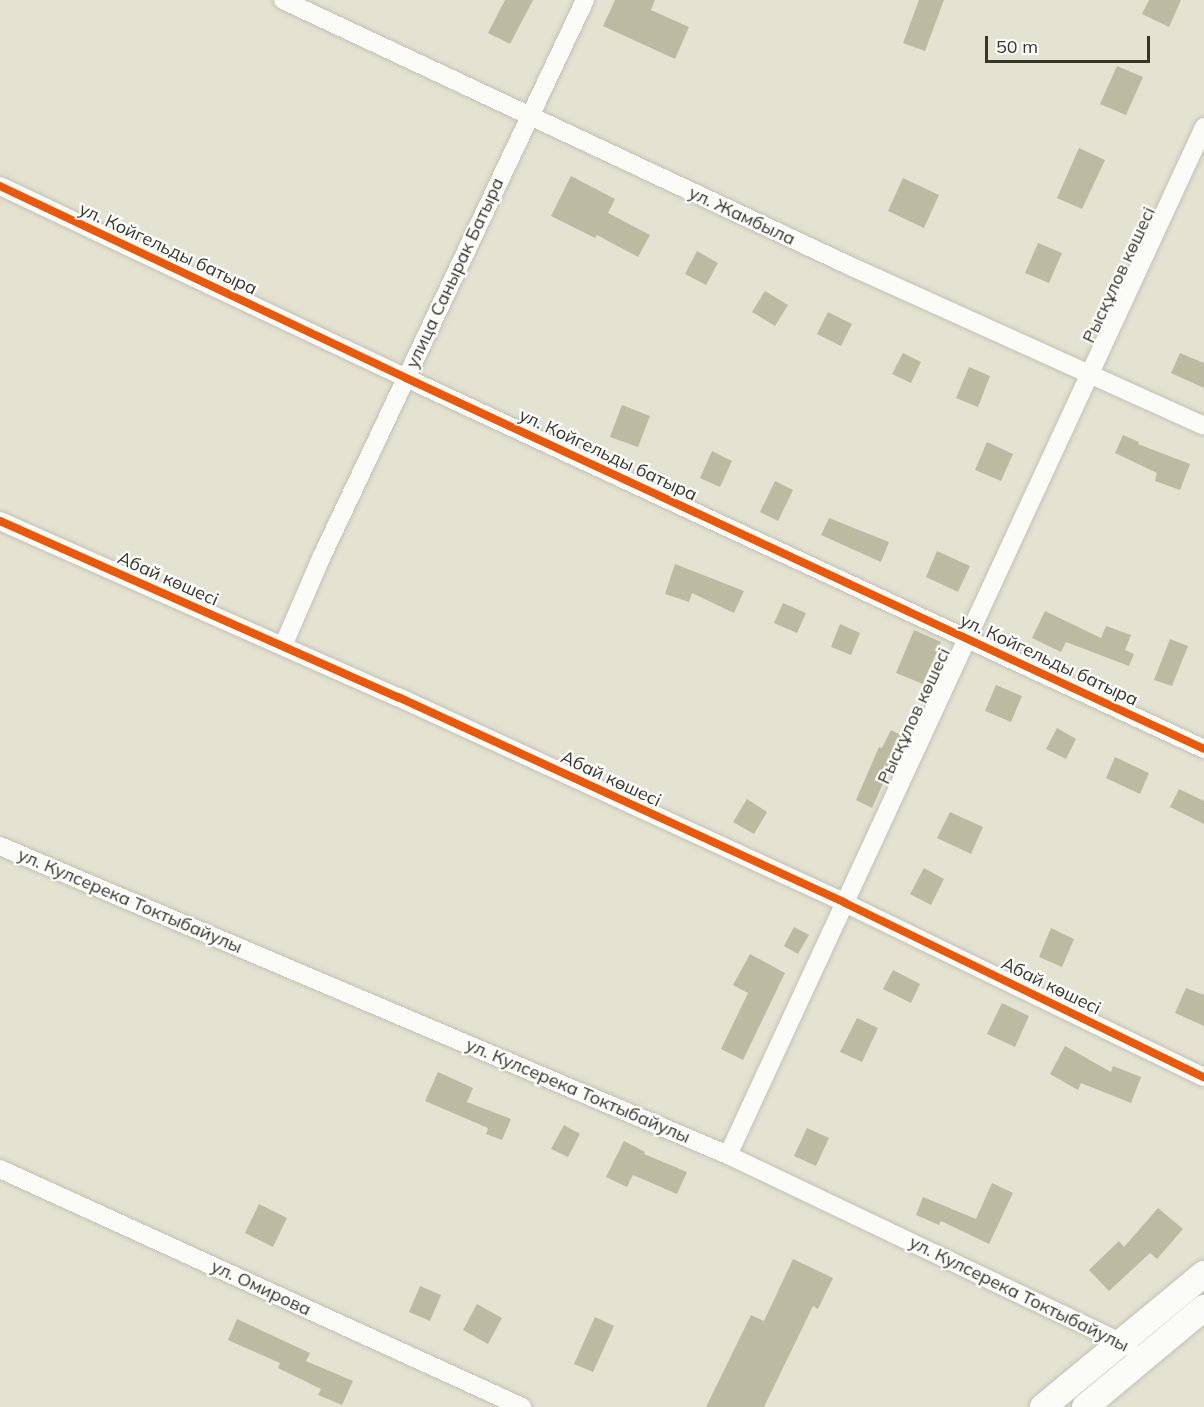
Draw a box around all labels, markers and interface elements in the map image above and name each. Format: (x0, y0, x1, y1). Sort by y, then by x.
scale bar (988, 24, 1153, 62)
text: 50 m (996, 35, 1038, 58)
street label: улица Санырак Батыра (401, 174, 509, 372)
street label: ул. Жамбыла (685, 182, 799, 250)
street label: ул. Койгельды батыра (76, 198, 260, 300)
street label: Рысқұлов көшесі (1078, 203, 1160, 347)
street label: ул. Койгельды батыра (516, 404, 700, 506)
street label: Абай көшесі (114, 547, 222, 611)
street label: ул. Койгельды батыра (957, 609, 1141, 711)
street label: Рысқұлов көшесі (873, 644, 955, 788)
street label: Абай көшесі (557, 746, 665, 812)
street label: ул. Кулсерека Токтыбайулы (15, 844, 245, 958)
street label: Абай көшесі (998, 953, 1104, 1019)
street label: ул. Кулсерека Токтыбайулы (463, 1034, 693, 1148)
street label: ул. Кулсерека Токтыбайулы (906, 1231, 1132, 1357)
street label: ул. Омирова (208, 1255, 314, 1321)

